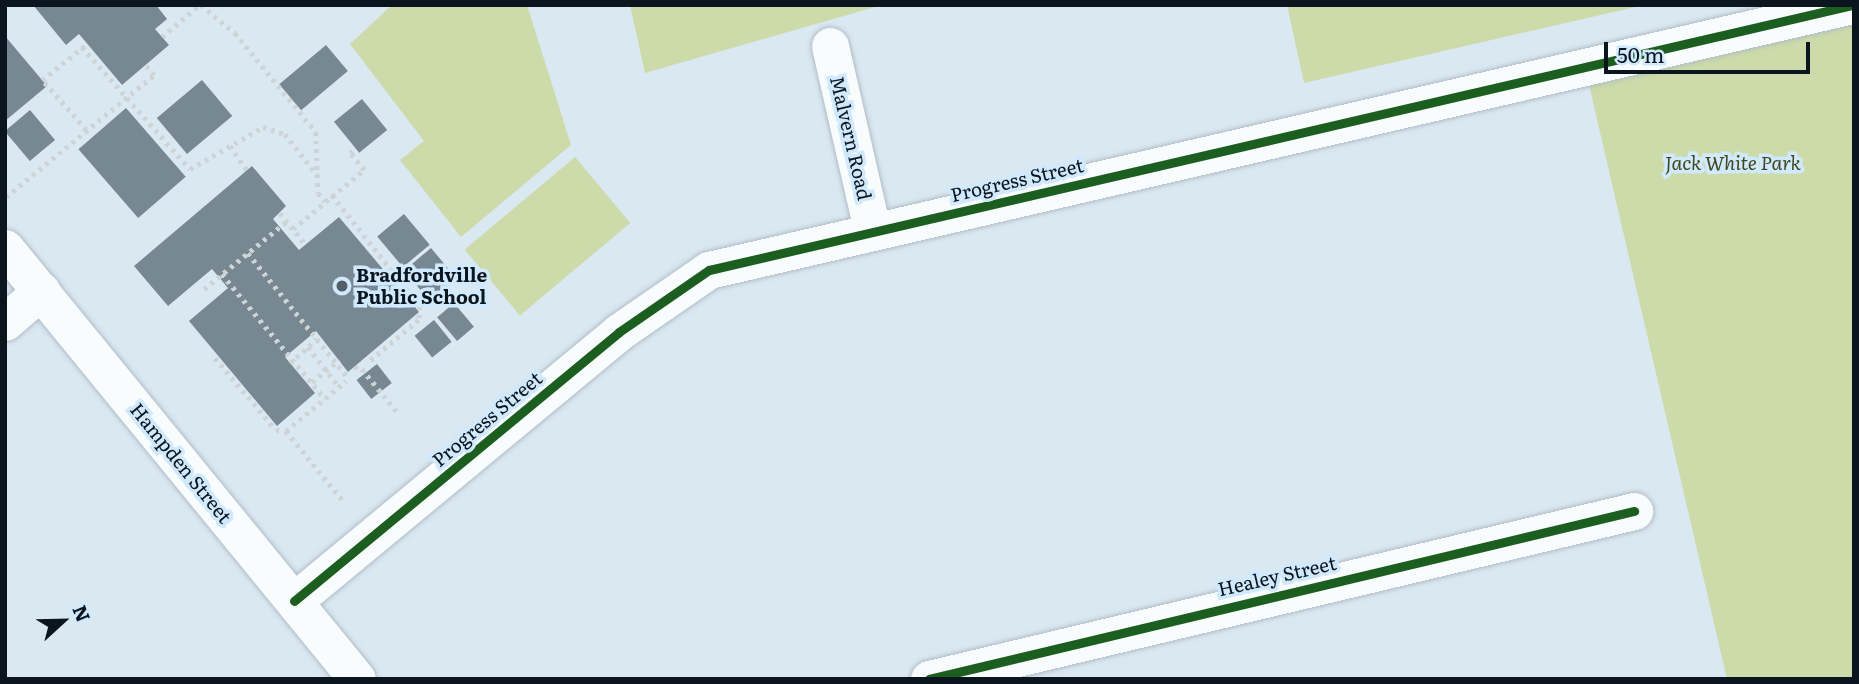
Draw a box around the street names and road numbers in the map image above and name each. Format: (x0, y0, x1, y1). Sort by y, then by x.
street label: Malvern Road (826, 74, 876, 202)
street label: Progress Street (948, 154, 1086, 206)
street label: Progress Street (428, 367, 546, 471)
street label: Hampden Street (126, 398, 236, 528)
street label: Healey Street (1216, 551, 1338, 601)

